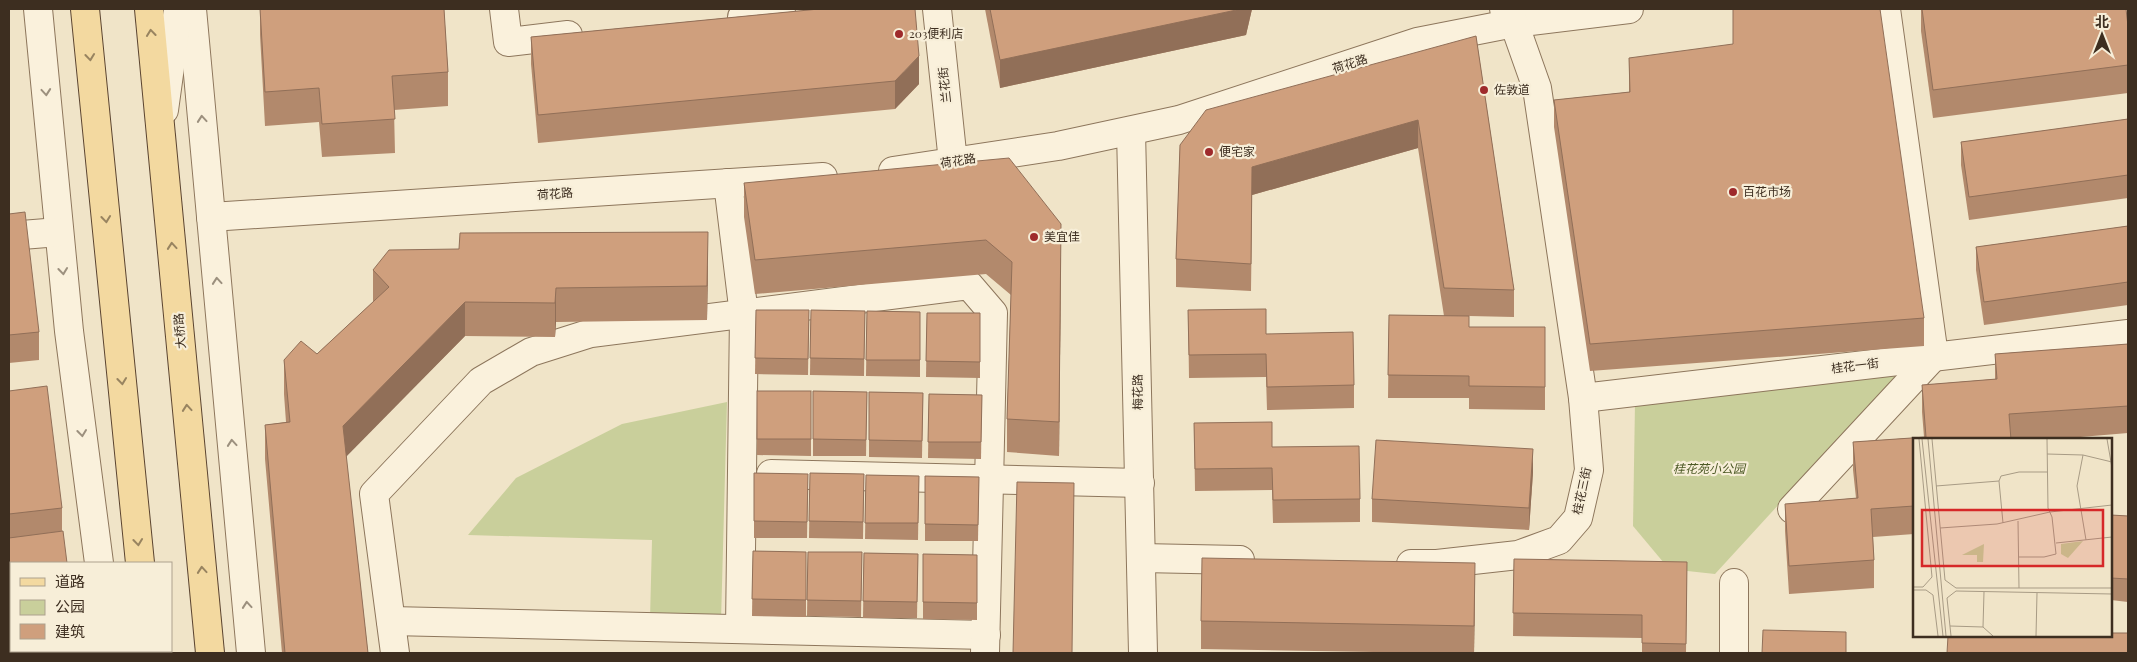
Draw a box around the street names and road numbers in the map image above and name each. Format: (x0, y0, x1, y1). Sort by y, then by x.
street label: 荷花路 (1330, 50, 1369, 76)
street label: 兰花街 (934, 66, 954, 104)
street label: 荷花路 (939, 149, 977, 171)
street label: 荷花路 (536, 184, 573, 202)
street label: 大桥路 (169, 312, 189, 350)
street label: 桂花一街 (1830, 354, 1880, 376)
street label: 梅花路 (1129, 374, 1145, 410)
street label: 桂花三街 (1568, 466, 1594, 516)

